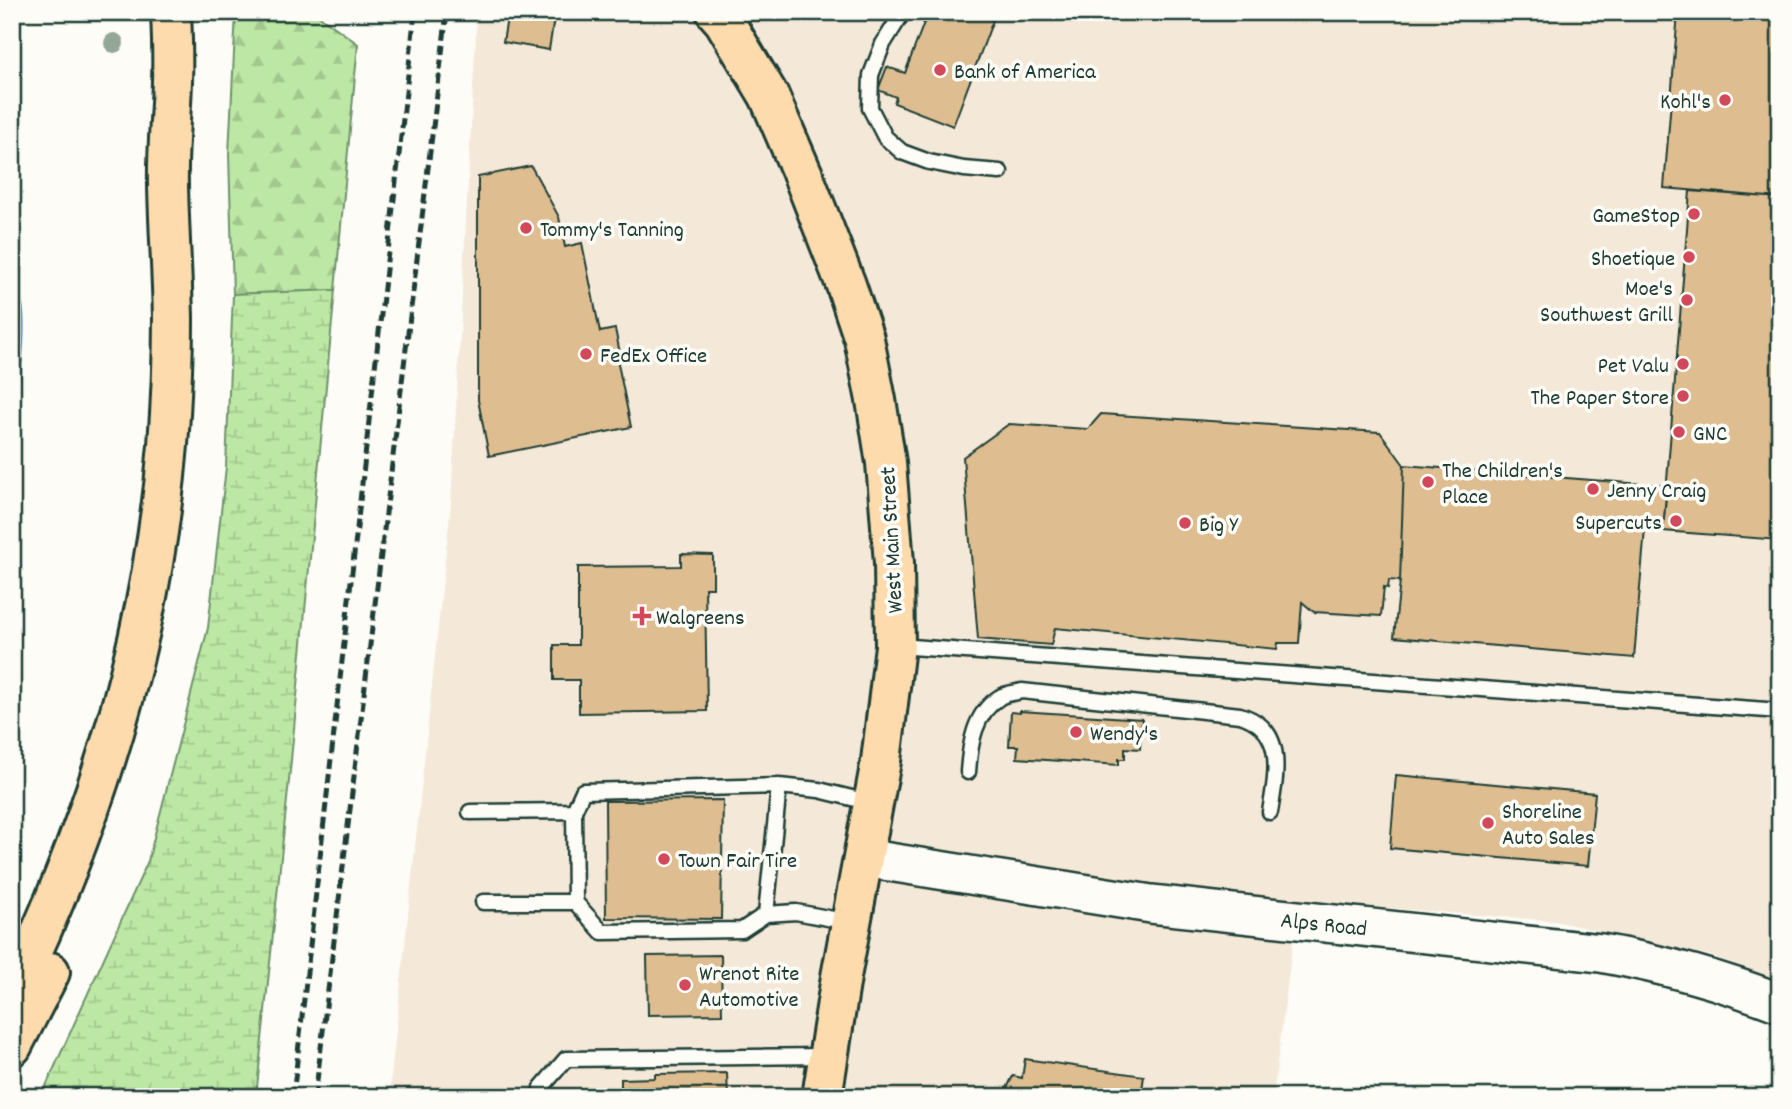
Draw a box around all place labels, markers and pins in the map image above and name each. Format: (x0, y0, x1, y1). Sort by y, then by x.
place label: Bank of America (954, 57, 1097, 90)
marker: Bank of America (932, 62, 948, 78)
place label: Kohl's (1660, 87, 1711, 120)
marker: Kohl's (1717, 92, 1733, 108)
place label: GameStop (1592, 201, 1680, 234)
marker: GameStop (1686, 206, 1702, 222)
place label: Tommy's Tanning (540, 215, 684, 248)
marker: Tommy's Tanning (518, 220, 534, 236)
place label: Shoetique (1591, 244, 1675, 277)
marker: Shoetique (1681, 249, 1697, 265)
place label: Moe's Southwest Grill (1540, 274, 1674, 333)
marker: Moe's Southwest Grill (1679, 292, 1695, 308)
place label: FedEx Office (600, 341, 707, 374)
marker: FedEx Office (578, 346, 594, 362)
place label: Pet Valu (1597, 351, 1669, 384)
marker: Pet Valu (1675, 356, 1691, 372)
place label: The Paper Store (1531, 383, 1669, 416)
marker: The Paper Store (1675, 388, 1691, 404)
place label: GNC (1693, 419, 1727, 452)
marker: GNC (1671, 424, 1687, 440)
place label: The Children's Place (1442, 456, 1563, 515)
marker: The Children's Place (1420, 474, 1436, 490)
place label: Jenny Craig (1607, 476, 1706, 509)
marker: Jenny Craig (1585, 481, 1601, 497)
place label: Supercuts (1575, 508, 1662, 541)
place label: Big Y (1199, 510, 1238, 543)
marker: Supercuts (1668, 513, 1684, 529)
marker: Big Y (1177, 515, 1193, 531)
place label: Walgreens (656, 603, 745, 636)
marker: Walgreens (634, 608, 650, 624)
place label: Wendy's (1090, 719, 1158, 752)
marker: Wendy's (1068, 724, 1084, 740)
place label: Shoreline Auto Sales (1502, 797, 1595, 856)
marker: Shoreline Auto Sales (1480, 815, 1496, 831)
place label: Town Fair Tire (678, 846, 797, 879)
marker: Town Fair Tire (656, 851, 672, 867)
place label: Wrenot Rite Automotive (699, 959, 800, 1018)
marker: Wrenot Rite Automotive (677, 977, 693, 993)

